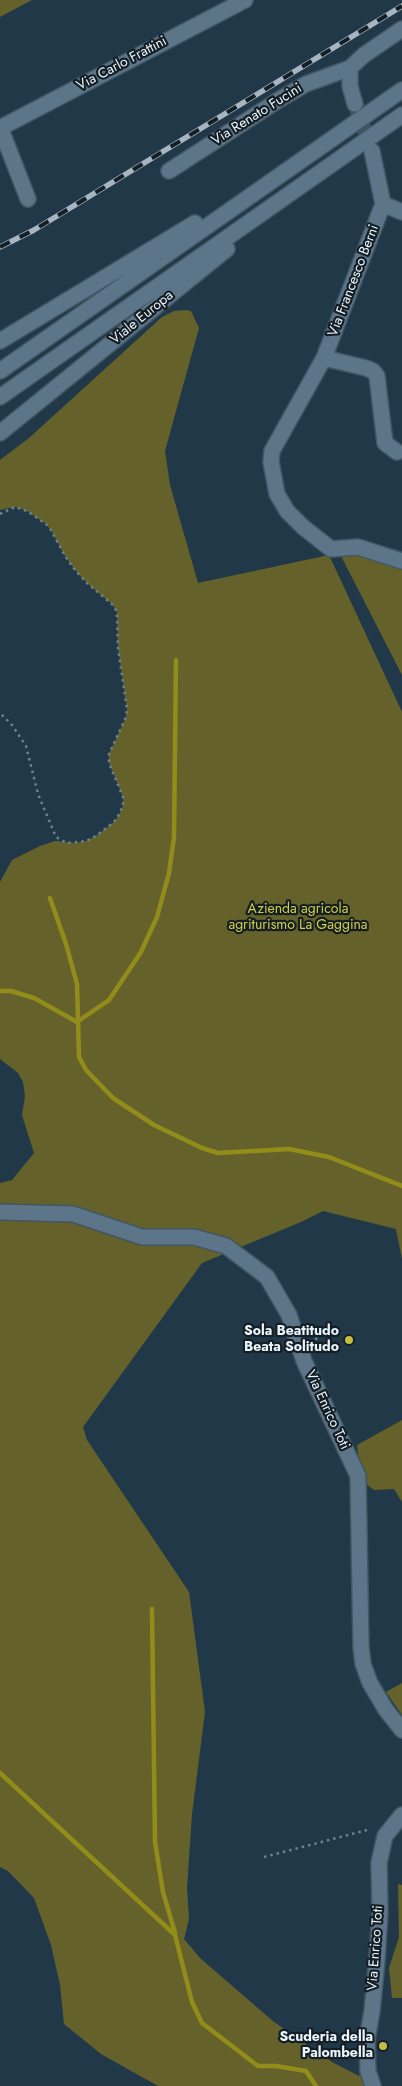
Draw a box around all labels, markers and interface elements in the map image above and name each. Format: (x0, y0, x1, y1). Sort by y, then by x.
street label: Via Carlo Frattini (74, 33, 170, 95)
street label: Via Renato Fucini (209, 80, 305, 150)
street label: Via Francesco Berni (325, 223, 383, 339)
street label: Viale Europa (107, 287, 177, 349)
park label: Azienda agricola agriturismo La Gaggina (228, 902, 368, 934)
place label: Sola Beatitudo Beata Solitudo (244, 1324, 339, 1356)
marker: Sola Beatitudo Beata Solitudo (343, 1334, 355, 1346)
street label: Via Enrico Toti (301, 1368, 353, 1452)
street label: Via Enrico Toti (365, 1905, 387, 1991)
place label: Scuderia della Palombella (279, 2030, 373, 2062)
marker: Scuderia della Palombella (377, 2040, 389, 2052)

